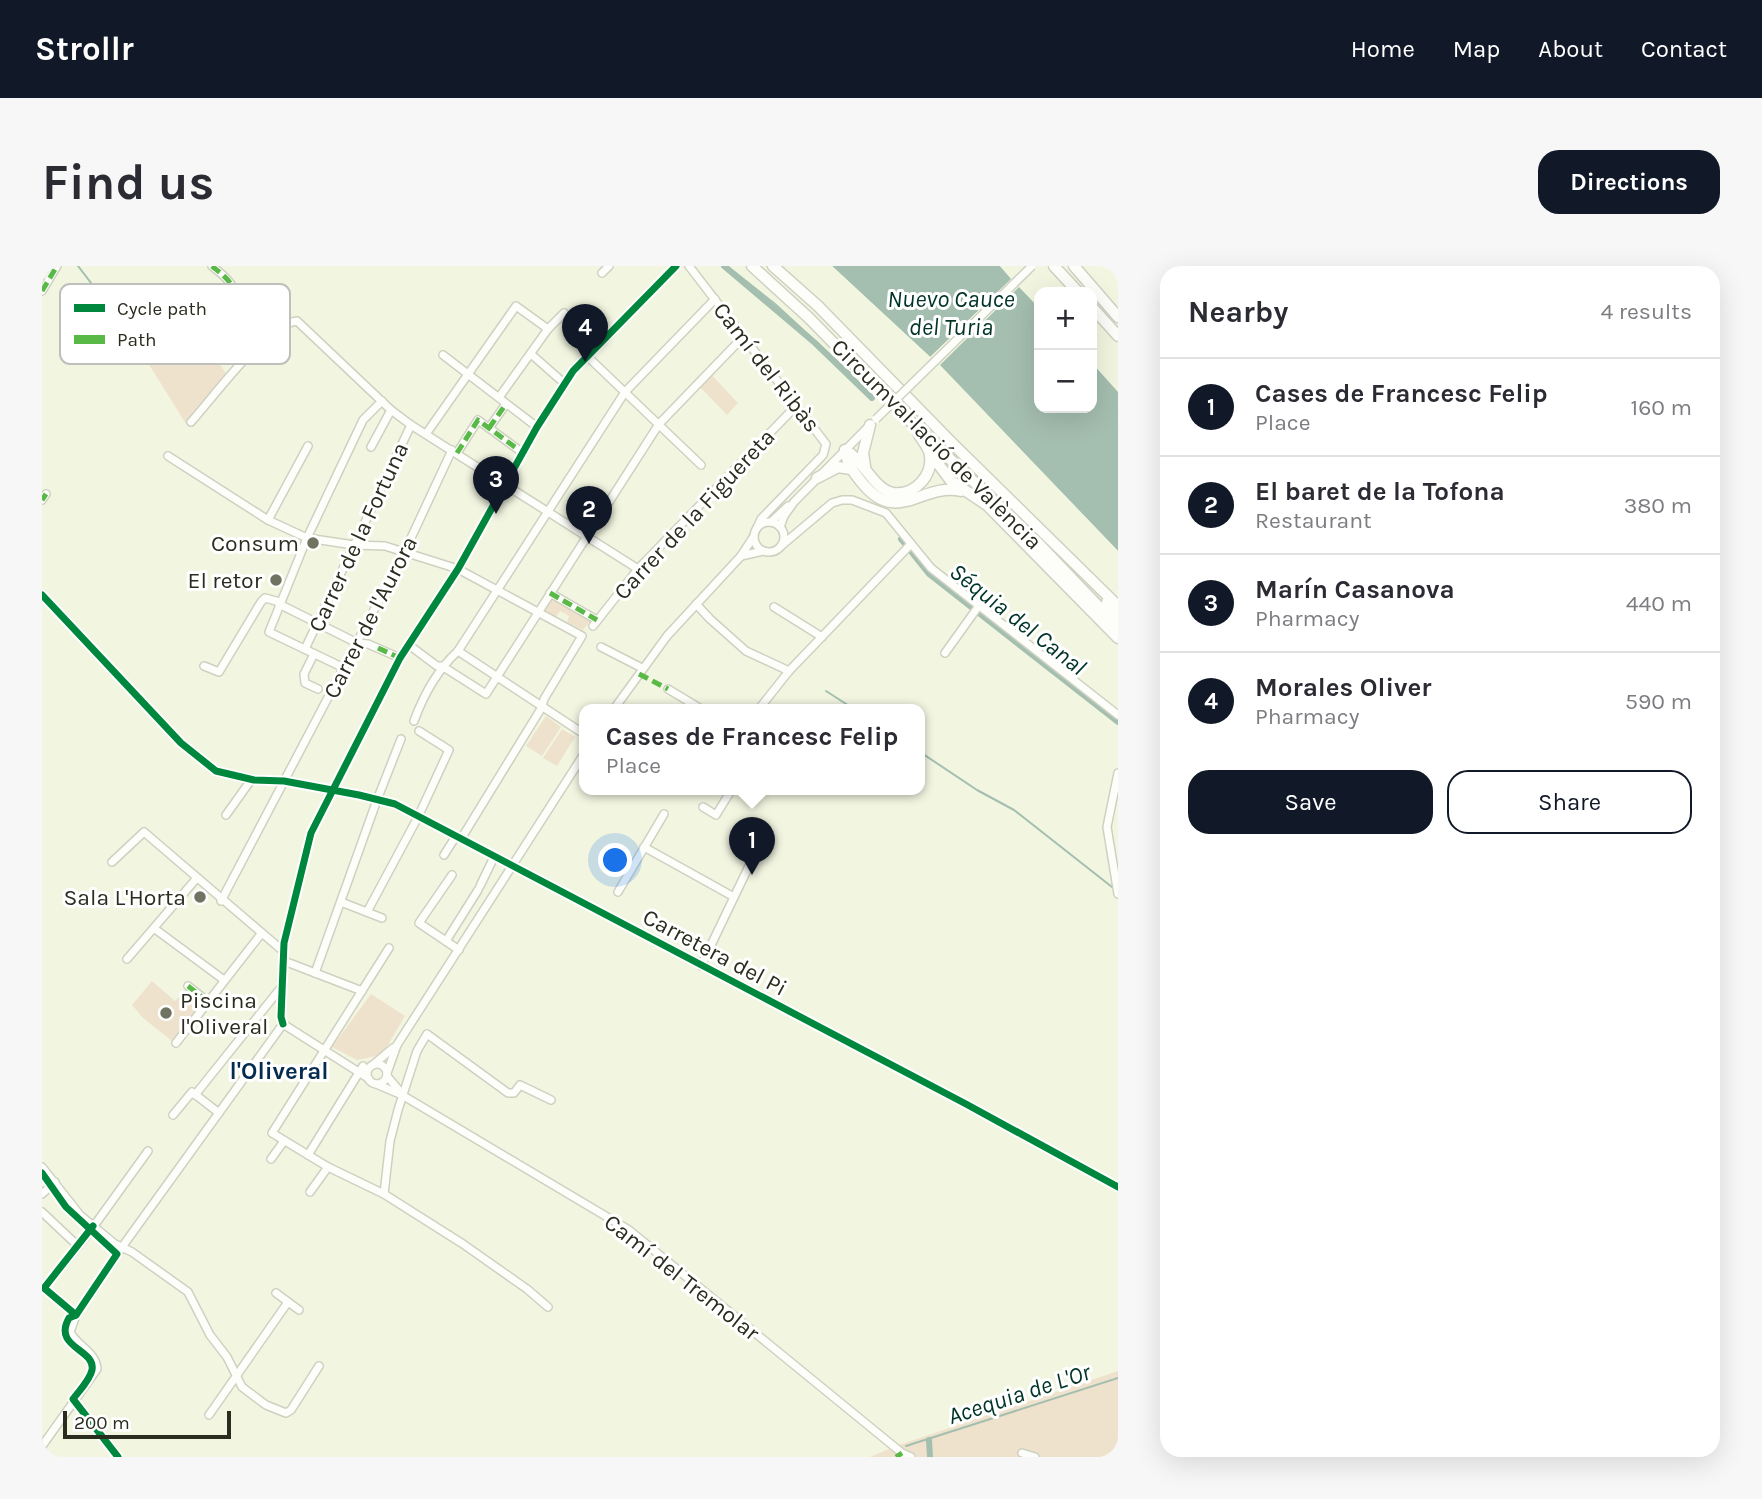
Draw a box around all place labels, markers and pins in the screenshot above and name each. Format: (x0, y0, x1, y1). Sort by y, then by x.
pin: 4 (562, 304, 608, 362)
pin: 3 (473, 456, 519, 514)
pin: 2 (566, 486, 612, 544)
place label: Consum (211, 530, 299, 557)
marker: Consum (305, 535, 321, 551)
place label: El retor (188, 567, 263, 594)
marker: El retor (268, 572, 284, 588)
pin: 1 (729, 817, 775, 875)
place label: Sala L'Horta (63, 884, 186, 911)
marker: Sala L'Horta (192, 889, 208, 905)
place label: Piscina l'Oliveral (180, 987, 268, 1040)
marker: Piscina l'Oliveral (158, 1005, 174, 1021)

